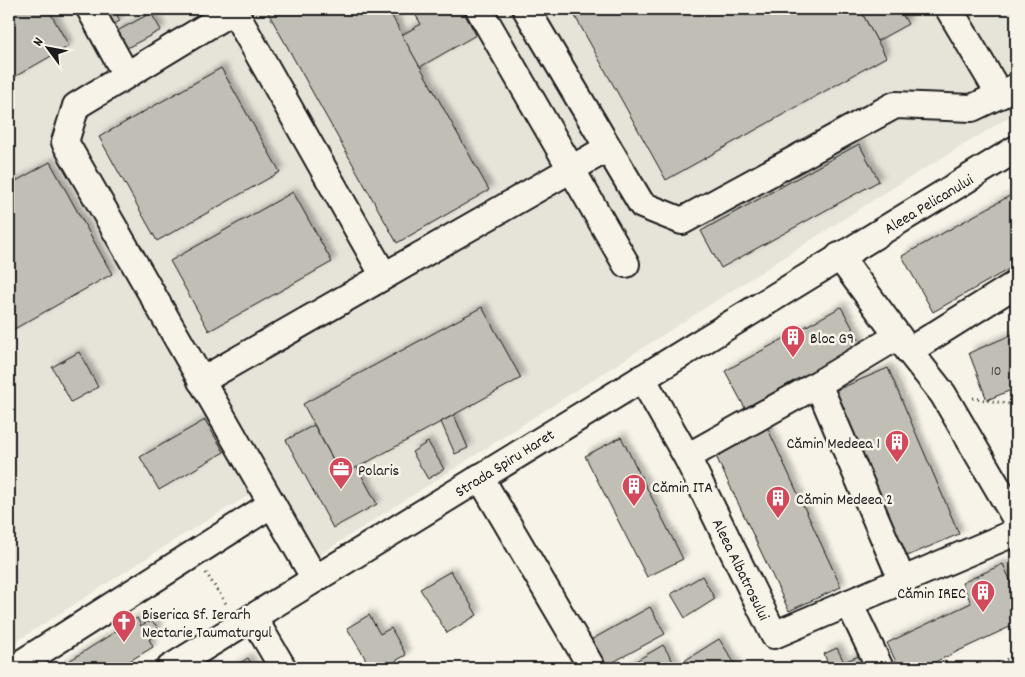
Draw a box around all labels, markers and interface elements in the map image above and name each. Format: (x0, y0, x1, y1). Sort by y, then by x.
north arrow (22, 22, 72, 72)
text: N (28, 34, 49, 50)
street label: Aleea Pelicanului (880, 169, 978, 241)
building icon: Bloc G9 (780, 324, 806, 358)
place label: Bloc G9 (810, 328, 854, 351)
house number: 10 (991, 362, 1001, 382)
street label: Strada Spiru Haret (451, 424, 560, 504)
building icon: Cămin Medeea 1 (884, 429, 910, 463)
place label: Cămin Medeea 1 (786, 433, 880, 456)
office icon: Polaris (328, 456, 354, 490)
place label: Polaris (358, 460, 400, 483)
building icon: Cămin ITA (621, 473, 647, 507)
place label: Cămin ITA (652, 477, 713, 500)
building icon: Cămin Medeea 2 (765, 485, 791, 519)
place label: Cămin Medeea 2 (796, 489, 893, 512)
street label: Aleea Albatrosului (705, 515, 774, 625)
building icon: Cămin IREC (970, 579, 996, 613)
place label: Cămin IREC (897, 583, 966, 606)
place label: Biserica Sf. Ierarh Nectarie Taumaturgul (142, 604, 272, 645)
church icon: Biserica Sf. Ierarh Nectarie Taumaturgul (111, 609, 137, 643)

